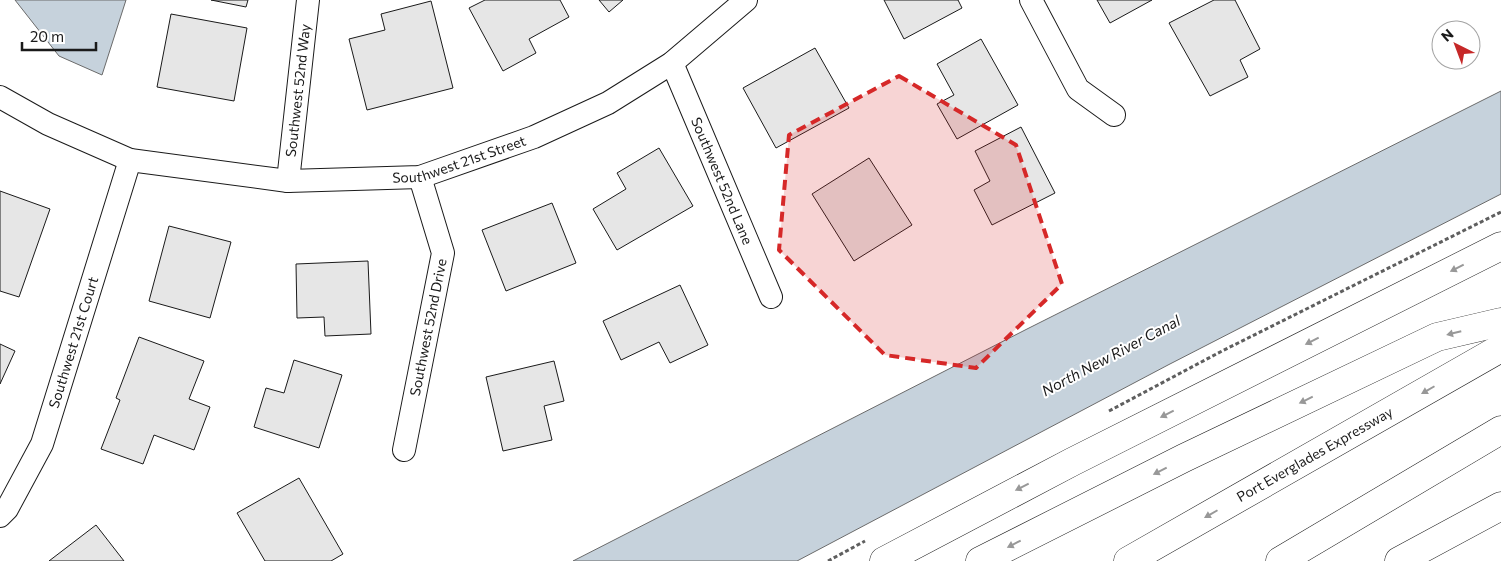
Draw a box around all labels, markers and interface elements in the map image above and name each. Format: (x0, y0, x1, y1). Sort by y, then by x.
scale bar (22, 20, 96, 52)
north arrow (1431, 20, 1481, 70)
street label: Southwest 52nd Way (282, 23, 313, 158)
text: N (1437, 25, 1457, 45)
text: 20 m (30, 27, 64, 45)
street label: Southwest 52nd Lane (688, 114, 757, 247)
street label: Southwest 21st Street (392, 131, 528, 186)
street label: Southwest 52nd Drive (406, 257, 450, 397)
one-way arrow (1450, 264, 1465, 272)
street label: Southwest 21st Court (45, 274, 101, 410)
water label: North New River Canal (1038, 310, 1184, 399)
one-way arrow (1446, 329, 1461, 337)
one-way arrow (1305, 337, 1319, 345)
one-way arrow (1421, 386, 1436, 394)
one-way arrow (1299, 396, 1313, 404)
street label: Port Everglades Expressway (1233, 403, 1395, 505)
one-way arrow (1160, 410, 1174, 418)
one-way arrow (1152, 467, 1167, 475)
one-way arrow (1015, 483, 1029, 491)
one-way arrow (1204, 509, 1218, 518)
one-way arrow (1007, 540, 1022, 548)

